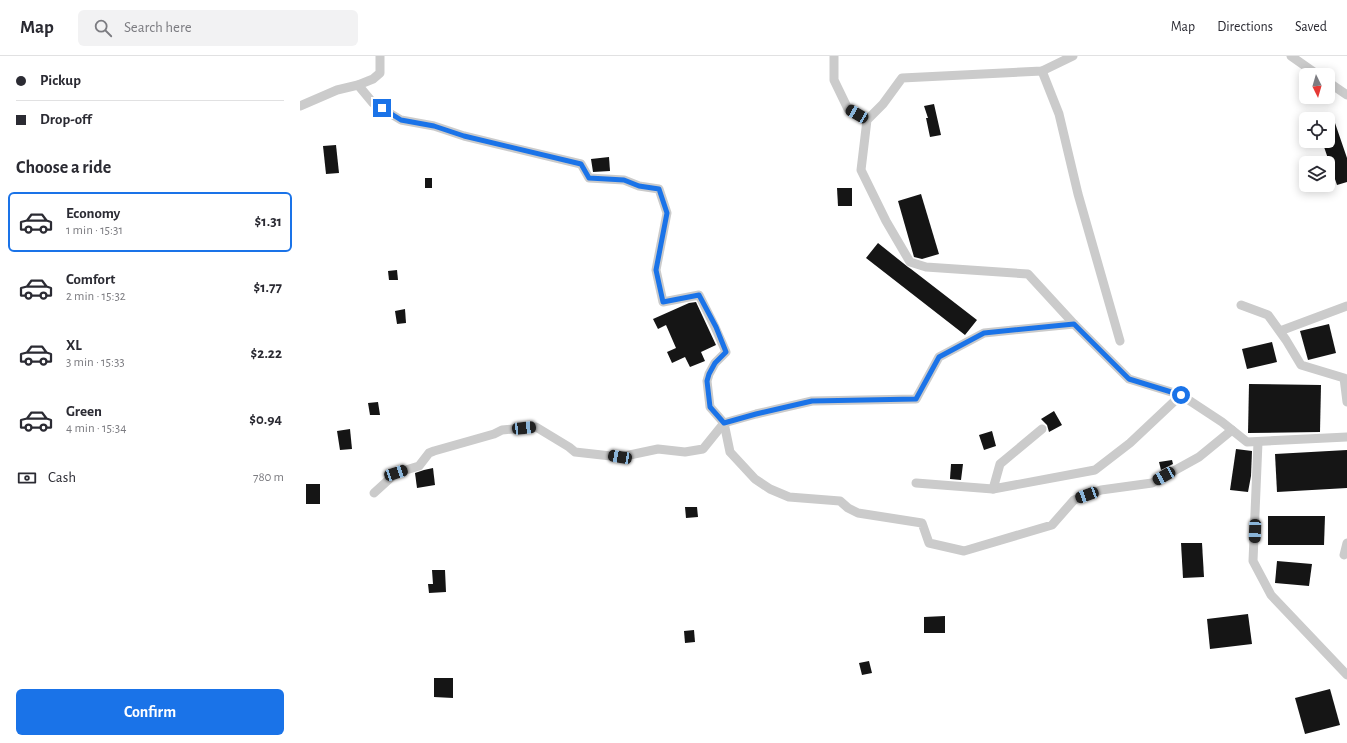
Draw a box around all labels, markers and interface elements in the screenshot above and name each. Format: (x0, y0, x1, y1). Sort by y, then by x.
search box (78, 10, 358, 46)
icon: search (92, 17, 114, 39)
text: Map (20, 18, 54, 37)
text: Search here (124, 20, 192, 35)
text: Map (1171, 20, 1195, 34)
text: Directions (1217, 20, 1273, 34)
text: Saved (1295, 20, 1327, 34)
north arrow (1299, 68, 1335, 104)
map controls (1299, 68, 1335, 192)
text: Pickup (40, 73, 81, 88)
route end (373, 99, 391, 117)
car (844, 103, 870, 125)
text: Drop-off (40, 112, 92, 127)
button: locate (1299, 112, 1335, 148)
button: layers (1299, 156, 1335, 192)
text: Choose a ride (16, 159, 111, 177)
icon: car (18, 204, 54, 240)
text: Economy (66, 206, 120, 221)
text: $1.31 (255, 214, 282, 229)
text: 1 min · 15:31 (66, 224, 123, 237)
icon: car (18, 270, 54, 306)
text: Comfort (66, 272, 115, 287)
text: $1.77 (253, 280, 282, 295)
text: 2 min · 15:32 (66, 290, 126, 303)
icon: car (18, 336, 54, 372)
text: XL (66, 338, 82, 353)
text: $2.22 (251, 346, 282, 361)
text: 3 min · 15:33 (66, 356, 125, 369)
route start (1172, 386, 1190, 404)
icon: car (18, 402, 54, 438)
text: Green (66, 404, 102, 419)
text: $0.94 (249, 412, 282, 427)
car (511, 421, 537, 435)
text: 4 min · 15:34 (66, 422, 126, 435)
car (607, 449, 633, 465)
car (383, 464, 409, 482)
car (1151, 465, 1177, 487)
icon: cash (16, 467, 38, 489)
text: Cash (48, 470, 76, 485)
text: 780 m (253, 471, 284, 484)
car (1074, 485, 1100, 505)
car (1249, 519, 1261, 543)
button: Confirm (16, 689, 284, 735)

